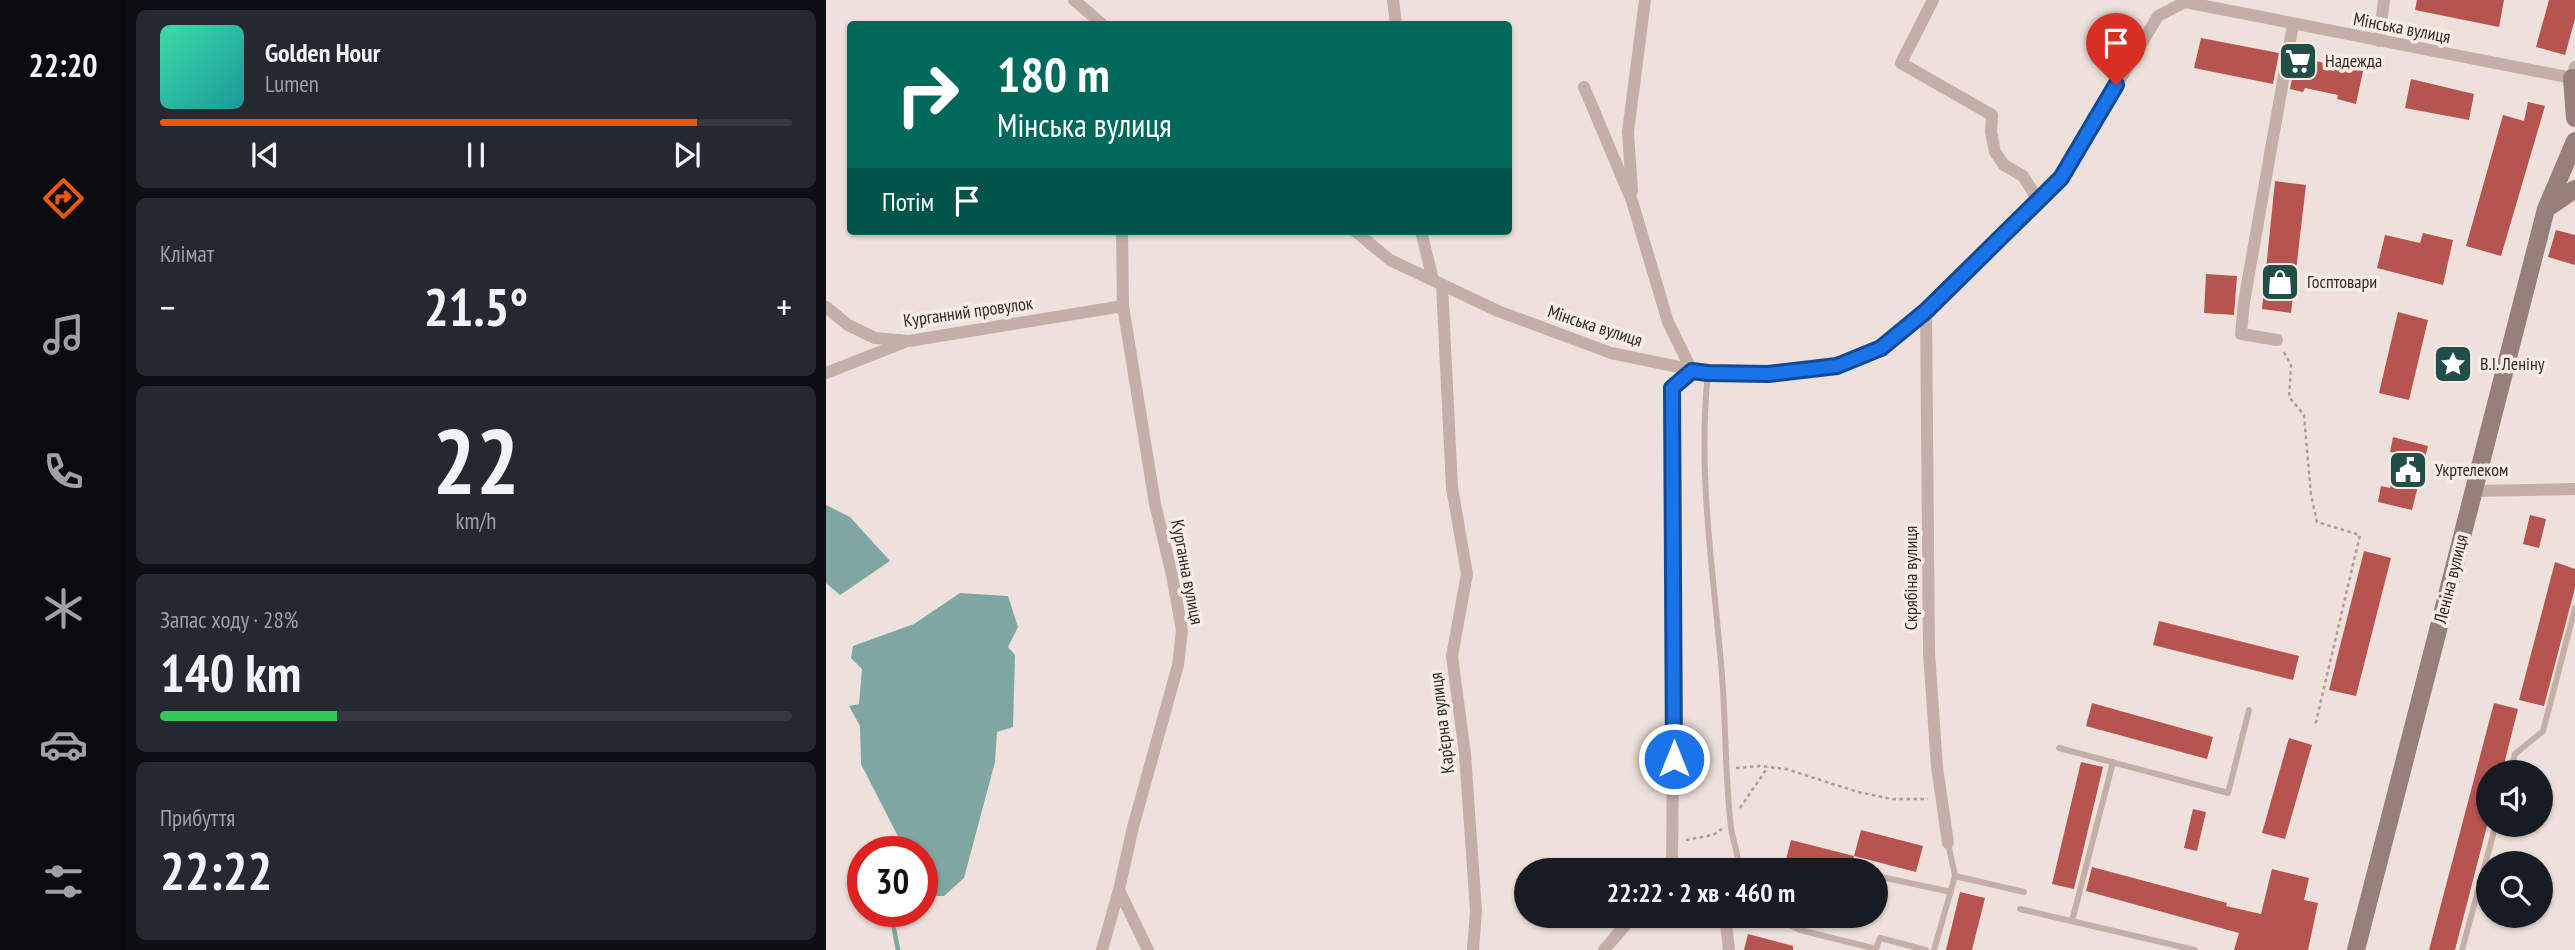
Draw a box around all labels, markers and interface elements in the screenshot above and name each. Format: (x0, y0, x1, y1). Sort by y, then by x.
street label: Мінська вулиця (2352, 7, 2453, 48)
pin (2086, 13, 2146, 85)
icon: arrive (2097, 24, 2135, 62)
text: Golden Hour (265, 36, 380, 69)
supermarket icon: Надежда (2277, 40, 2319, 82)
text: 180 m (997, 42, 1110, 106)
text: 22:20 (28, 44, 98, 86)
icon: right (882, 49, 973, 140)
place label: Надежда (2325, 49, 2382, 72)
text: Lumen (265, 69, 319, 98)
text: Мінська вулиця (997, 104, 1172, 146)
icon: previous (246, 136, 284, 174)
icon: pause (457, 136, 495, 174)
icon: next (668, 136, 706, 174)
icon: directions (39, 174, 88, 223)
icon: arrive (948, 182, 986, 220)
text: Потім (882, 185, 934, 218)
text: Клімат (160, 239, 214, 268)
shop icon: Госптовари (2259, 261, 2301, 303)
place label: Госптовари (2307, 270, 2377, 293)
text: 21.5° (424, 273, 528, 340)
text: − (160, 282, 176, 331)
text: + (776, 282, 792, 331)
street label: Курганний провулок (902, 291, 1034, 332)
street label: Мінська вулиця (1545, 299, 1645, 352)
icon: music (39, 310, 88, 359)
place icon: В.І. Леніну (2432, 343, 2474, 385)
place label: В.І. Леніну (2480, 352, 2545, 375)
text: 22 (433, 401, 520, 519)
icon: phone (39, 447, 88, 496)
public building icon: Укртелеком (2387, 449, 2429, 491)
place label: Укртелеком (2435, 458, 2508, 481)
text: km/h (456, 506, 496, 535)
street label: Курганна вулиця (1166, 517, 1209, 626)
street label: Скрябіна вулиця (1899, 526, 1922, 630)
street label: Леніна вулиця (2428, 532, 2473, 627)
icon: climate (39, 584, 88, 633)
text: Запас ходу · 28% (160, 605, 298, 634)
text: 140 km (160, 639, 301, 706)
street label: Кар’єрна вулиця (1424, 671, 1459, 775)
icon: car (39, 720, 88, 769)
position arrow (1637, 722, 1711, 796)
map controls (2476, 760, 2553, 928)
button: sound (2476, 760, 2553, 837)
text: Прибуття (160, 803, 235, 832)
speed limit sign: 30 (847, 836, 938, 927)
text: 22:22 (160, 837, 272, 904)
button: search (2476, 851, 2553, 928)
icon: filters (39, 857, 88, 906)
text: 22:22 · 2 хв · 460 m (1607, 876, 1795, 909)

